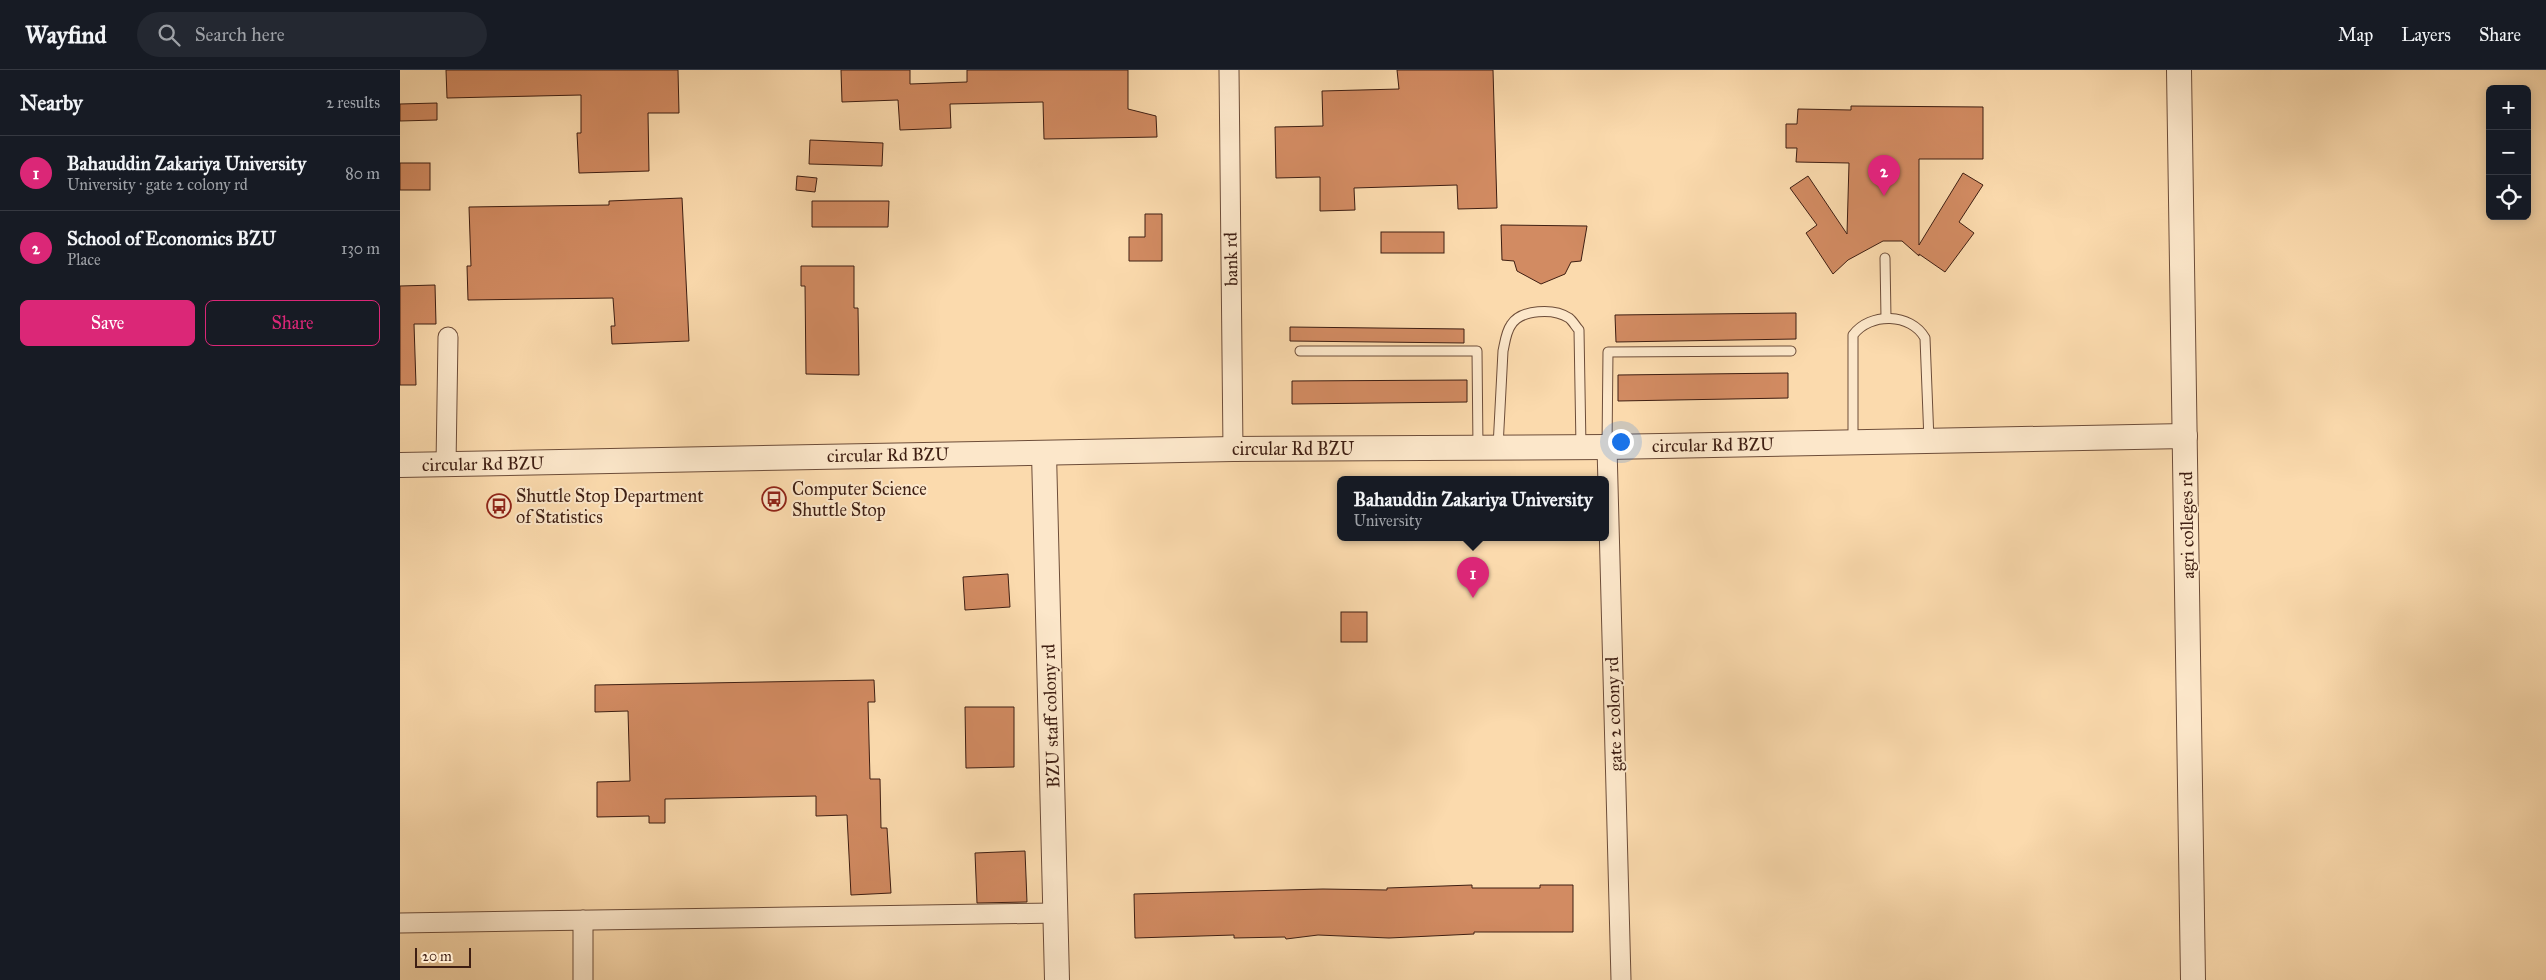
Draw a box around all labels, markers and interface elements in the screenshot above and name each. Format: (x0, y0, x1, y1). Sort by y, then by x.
search box (137, 12, 487, 57)
text: Wayfind (25, 20, 107, 50)
icon: search (155, 21, 183, 49)
text: Search here (195, 23, 285, 46)
text: Map (2338, 24, 2373, 46)
text: Layers (2401, 24, 2451, 46)
text: Share (2479, 24, 2521, 46)
map controls (2486, 85, 2531, 220)
button: + (2486, 85, 2531, 130)
text: Nearby (20, 90, 83, 116)
text: 2 results (326, 93, 380, 112)
button: − (2486, 130, 2531, 175)
text: Bahauddin Zakariya University (67, 152, 306, 175)
pin: 2 (1868, 155, 1900, 196)
text: 1 (33, 164, 39, 183)
text: 80 m (345, 164, 380, 183)
text: University · gate 2 colony rd (67, 175, 248, 194)
button: locate (2486, 175, 2531, 220)
text: School of Economics BZU (67, 227, 276, 250)
street label: bank rd (1220, 232, 1242, 286)
text: 2 (32, 239, 40, 258)
text: 130 m (341, 239, 380, 258)
text: Place (67, 250, 101, 269)
button: Save (20, 300, 195, 346)
button: Share (205, 300, 380, 346)
your location (1608, 429, 1634, 455)
street label: circular Rd BZU (1652, 433, 1775, 457)
street label: circular Rd BZU (1232, 438, 1355, 460)
street label: circular Rd BZU (827, 443, 950, 467)
street label: circular Rd BZU (422, 452, 545, 476)
street label: agri colleges rd (2175, 471, 2200, 579)
popup (1337, 476, 1609, 541)
place label: Computer Science Shuttle Stop (792, 478, 927, 521)
place label: Shuttle Stop Department of Statistics (516, 485, 704, 528)
bus stop icon: Computer Science Shuttle Stop (761, 486, 787, 512)
text: Bahauddin Zakariya University (1353, 488, 1593, 511)
bus stop icon: Shuttle Stop Department of Statistics (486, 493, 512, 519)
text: University (1353, 511, 1422, 530)
pin: 1 (1457, 557, 1489, 598)
street label: BZU staff colony rd (1037, 643, 1065, 789)
street label: gate 2 colony rd (1601, 656, 1628, 772)
scale bar (415, 945, 471, 968)
text: 20 m (422, 948, 452, 965)

